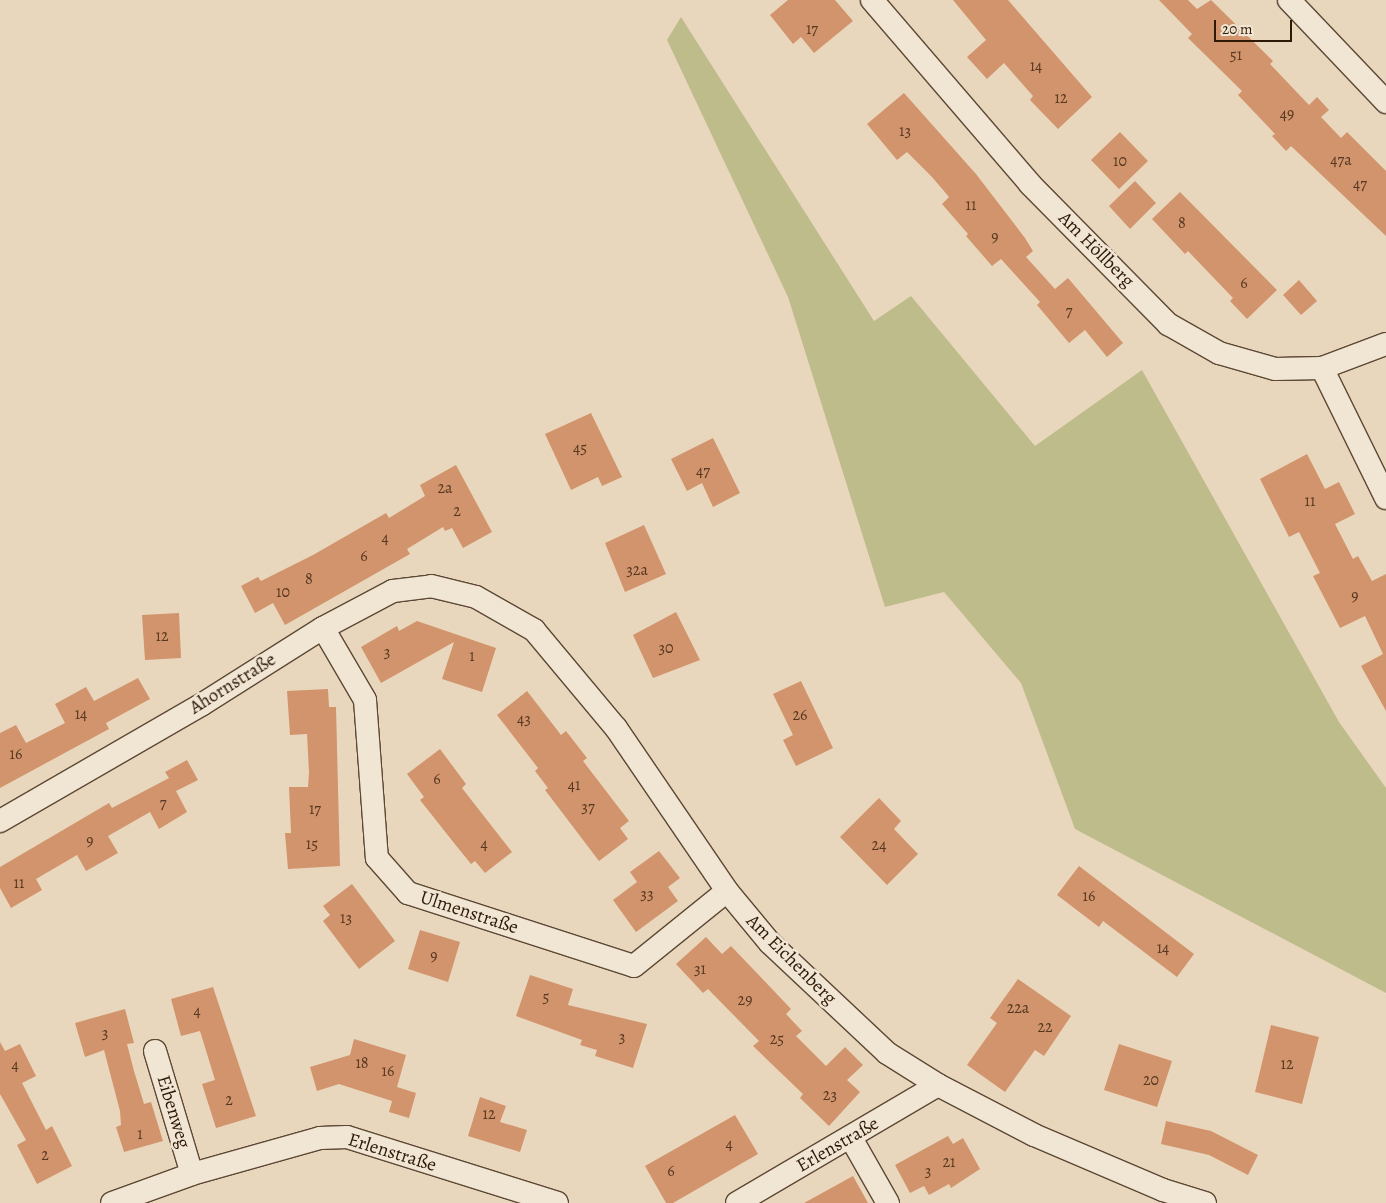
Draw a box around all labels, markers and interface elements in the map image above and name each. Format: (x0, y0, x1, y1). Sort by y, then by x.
scale bar (1216, 10, 1294, 42)
house number: 17 (806, 19, 818, 39)
text: 20 m (1222, 19, 1253, 39)
house number: 51 (1230, 45, 1242, 65)
house number: 14 (1030, 56, 1042, 76)
house number: 12 (1054, 88, 1068, 108)
house number: 49 (1280, 104, 1294, 124)
house number: 13 (899, 121, 911, 141)
house number: 47a (1330, 150, 1352, 170)
house number: 10 (1113, 151, 1127, 171)
house number: 47 (1353, 174, 1367, 194)
house number: 11 (966, 195, 976, 215)
street label: Am Höllberg (1053, 207, 1139, 293)
house number: 8 (1178, 213, 1186, 233)
house number: 9 (991, 227, 999, 247)
house number: 6 (1240, 273, 1248, 293)
house number: 7 (1066, 301, 1072, 321)
house number: 45 (573, 438, 587, 458)
house number: 47 (696, 461, 710, 481)
house number: 2a (437, 478, 453, 498)
house number: 11 (1305, 491, 1315, 511)
house number: 2 (453, 501, 461, 521)
house number: 4 (381, 528, 389, 548)
house number: 6 (360, 546, 368, 566)
house number: 32a (626, 560, 648, 580)
house number: 8 (305, 569, 313, 589)
house number: 10 (276, 582, 290, 602)
house number: 9 (1351, 586, 1359, 606)
house number: 12 (155, 626, 169, 646)
house number: 30 (658, 638, 674, 658)
house number: 3 (384, 642, 390, 662)
house number: 1 (469, 646, 475, 666)
street label: Ahornstraße (186, 648, 280, 720)
house number: 14 (75, 704, 87, 724)
house number: 26 (793, 705, 807, 725)
house number: 43 (517, 709, 531, 729)
house number: 16 (10, 744, 22, 764)
house number: 6 (433, 769, 441, 789)
house number: 41 (568, 775, 580, 795)
house number: 7 (160, 793, 166, 813)
house number: 37 (581, 797, 595, 817)
house number: 17 (309, 799, 321, 819)
house number: 9 (86, 831, 94, 851)
house number: 15 (306, 834, 318, 854)
house number: 4 (480, 834, 488, 854)
house number: 24 (872, 835, 886, 855)
house number: 11 (14, 873, 24, 893)
house number: 33 (640, 884, 654, 904)
street label: Ulmenstraße (417, 886, 521, 940)
house number: 16 (1083, 886, 1095, 906)
house number: 13 (340, 908, 352, 928)
street label: Am Eichenberg (741, 910, 841, 1010)
house number: 14 (1157, 938, 1169, 958)
house number: 9 (430, 946, 438, 966)
house number: 31 (694, 959, 706, 979)
house number: 5 (543, 987, 549, 1007)
house number: 29 (738, 990, 752, 1010)
house number: 22a (1007, 998, 1029, 1018)
house number: 4 (193, 1001, 201, 1021)
house number: 22 (1037, 1017, 1053, 1037)
house number: 3 (102, 1023, 108, 1043)
house number: 3 (619, 1027, 625, 1047)
house number: 25 (770, 1029, 784, 1049)
house number: 18 (355, 1053, 369, 1073)
house number: 12 (1280, 1054, 1294, 1074)
house number: 4 (11, 1055, 19, 1075)
house number: 16 (382, 1061, 394, 1081)
house number: 20 (1143, 1070, 1159, 1090)
street label: Eibenweg (151, 1073, 195, 1151)
house number: 23 (823, 1085, 837, 1105)
house number: 2 (225, 1090, 233, 1110)
house number: 12 (482, 1104, 496, 1124)
street label: Erlenstraße (793, 1112, 883, 1178)
house number: 1 (137, 1124, 143, 1144)
street label: Erlenstraße (345, 1129, 439, 1177)
house number: 4 (725, 1134, 733, 1154)
house number: 2 (41, 1145, 49, 1165)
house number: 21 (942, 1152, 956, 1172)
house number: 6 (667, 1161, 675, 1181)
house number: 3 (925, 1161, 931, 1181)

